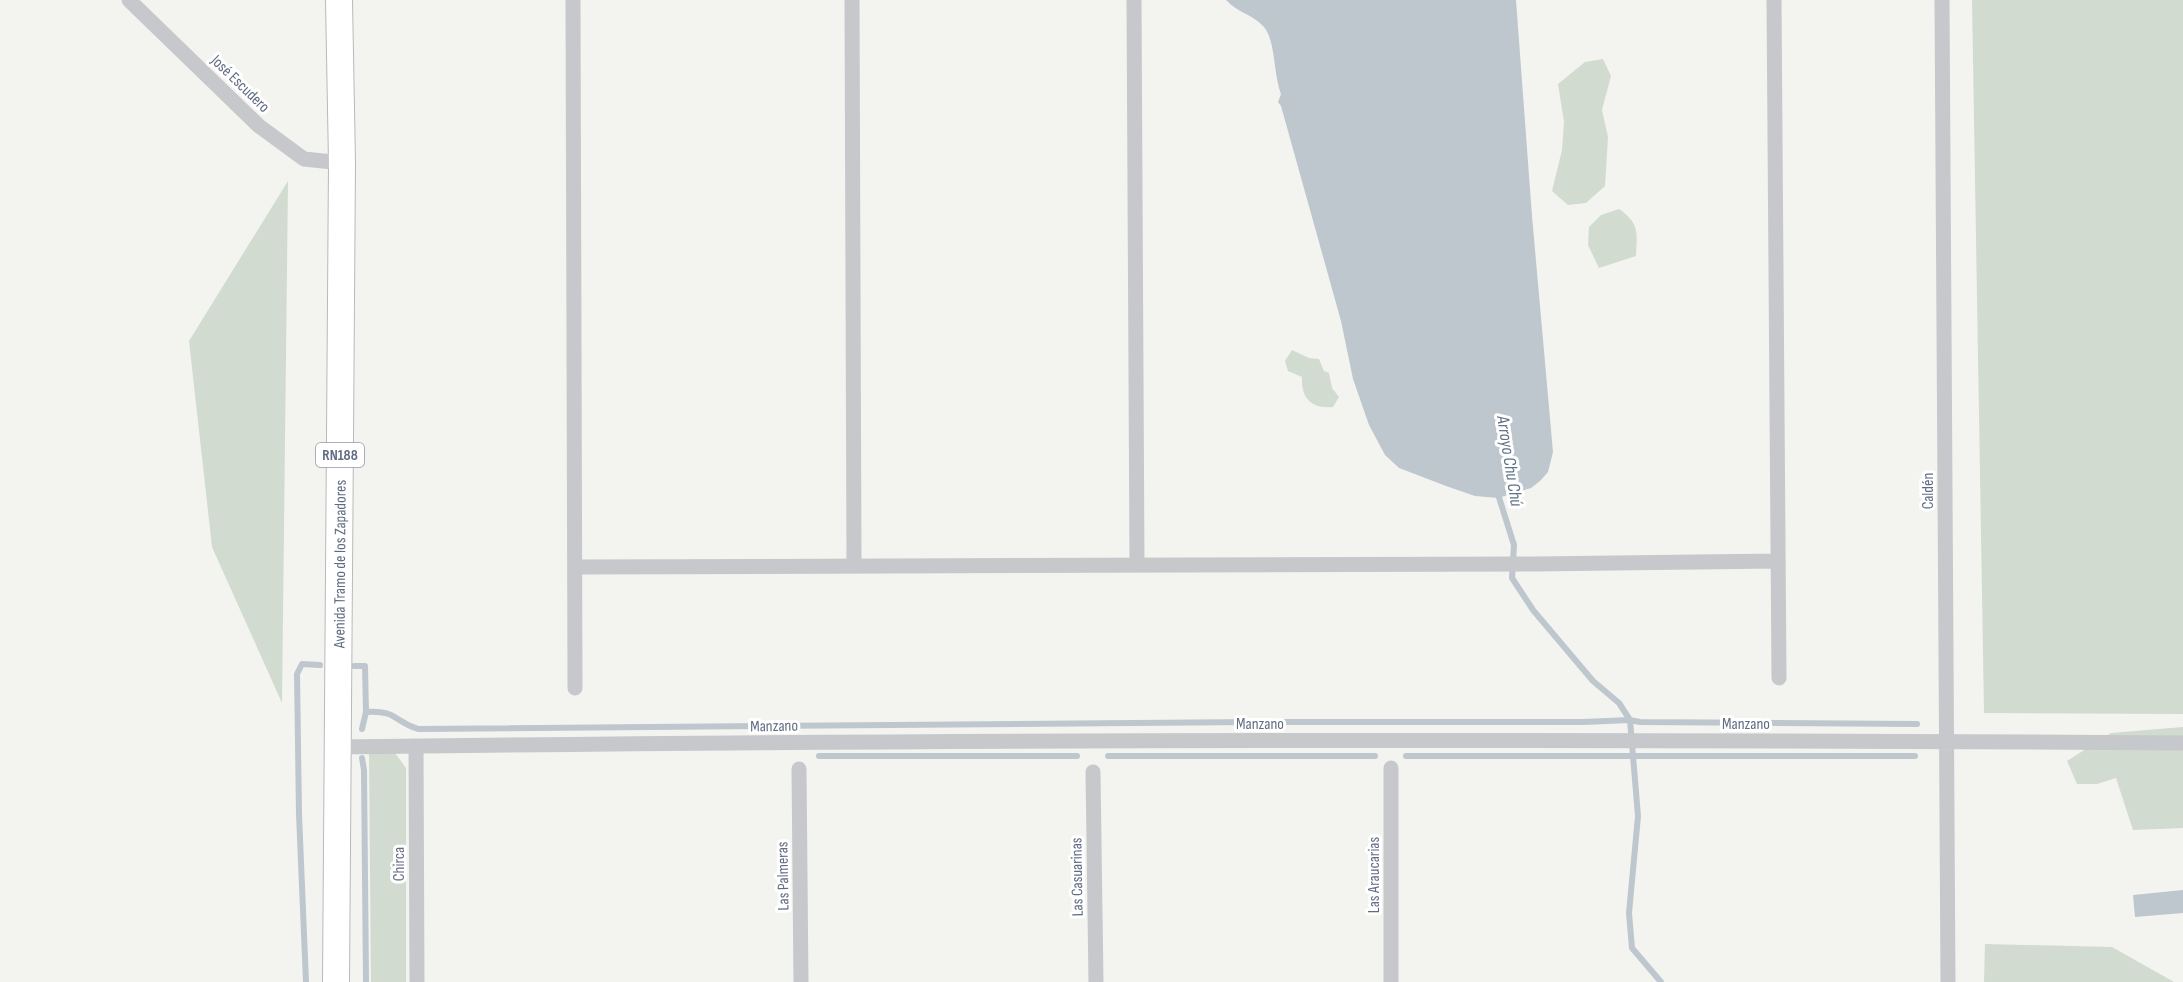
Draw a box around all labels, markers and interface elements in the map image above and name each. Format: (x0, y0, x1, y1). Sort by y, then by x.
street label: José Escudero (206, 51, 273, 117)
water label: Arroyo Chu Chú (1492, 413, 1527, 509)
road number: RN188 (316, 443, 364, 467)
street label: Caldén (1919, 473, 1938, 509)
street label: Avenida Tramo de los Zapadores (330, 479, 351, 649)
street label: Manzano (1236, 715, 1284, 734)
street label: Manzano (1722, 715, 1770, 734)
street label: Manzano (750, 717, 798, 736)
street label: Las Araucarias (1365, 836, 1384, 913)
street label: Las Casuarinas (1067, 837, 1088, 917)
street label: Las Palmeras (773, 841, 794, 911)
street label: Chirca (390, 847, 409, 881)

